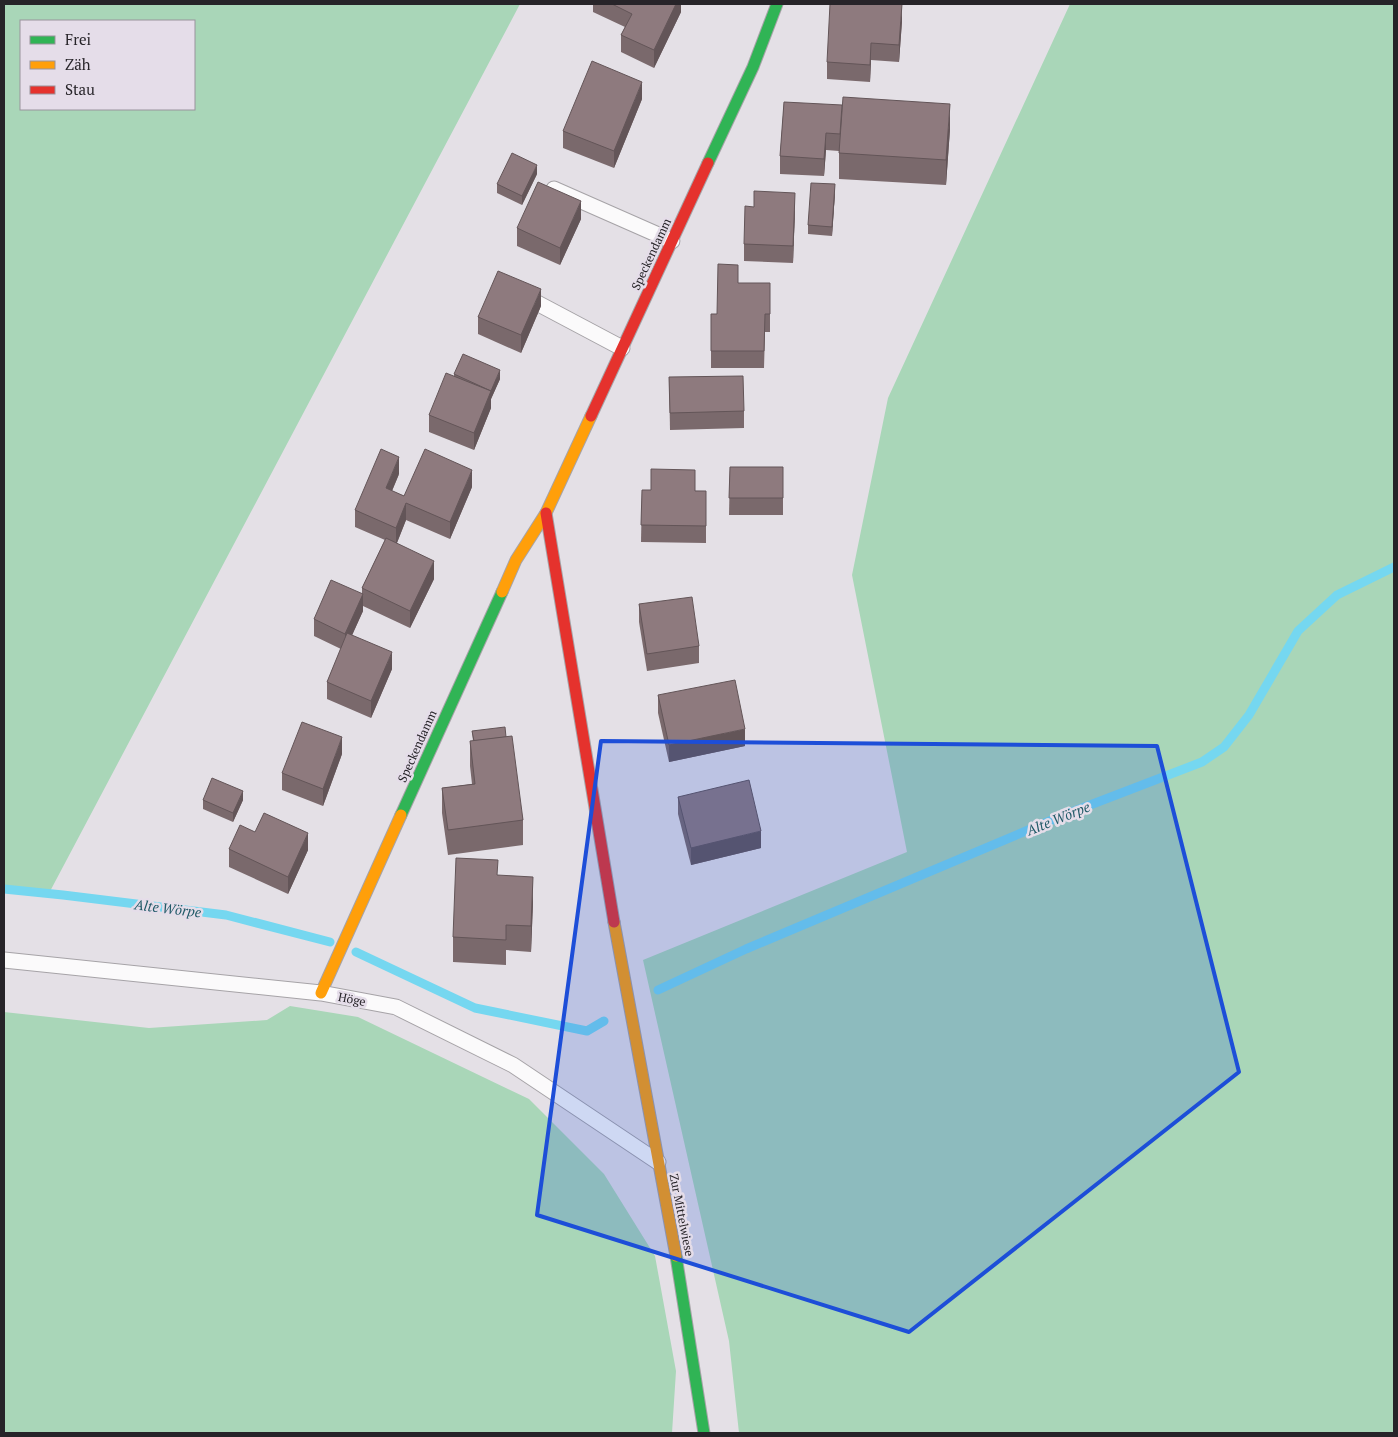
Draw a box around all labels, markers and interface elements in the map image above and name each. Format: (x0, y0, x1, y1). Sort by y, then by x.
legend (20, 20, 195, 110)
text: Frei (65, 29, 91, 49)
text: Zäh (65, 54, 91, 74)
text: Stau (65, 79, 95, 99)
street label: Speckendamm (628, 215, 674, 292)
street label: Speckendamm (394, 707, 440, 784)
water label: Alte Wörpe (1022, 796, 1093, 840)
water label: Alte Wörpe (133, 894, 203, 922)
street label: Höge (337, 989, 367, 1009)
street label: Zur Mittelwiese (667, 1172, 697, 1258)

